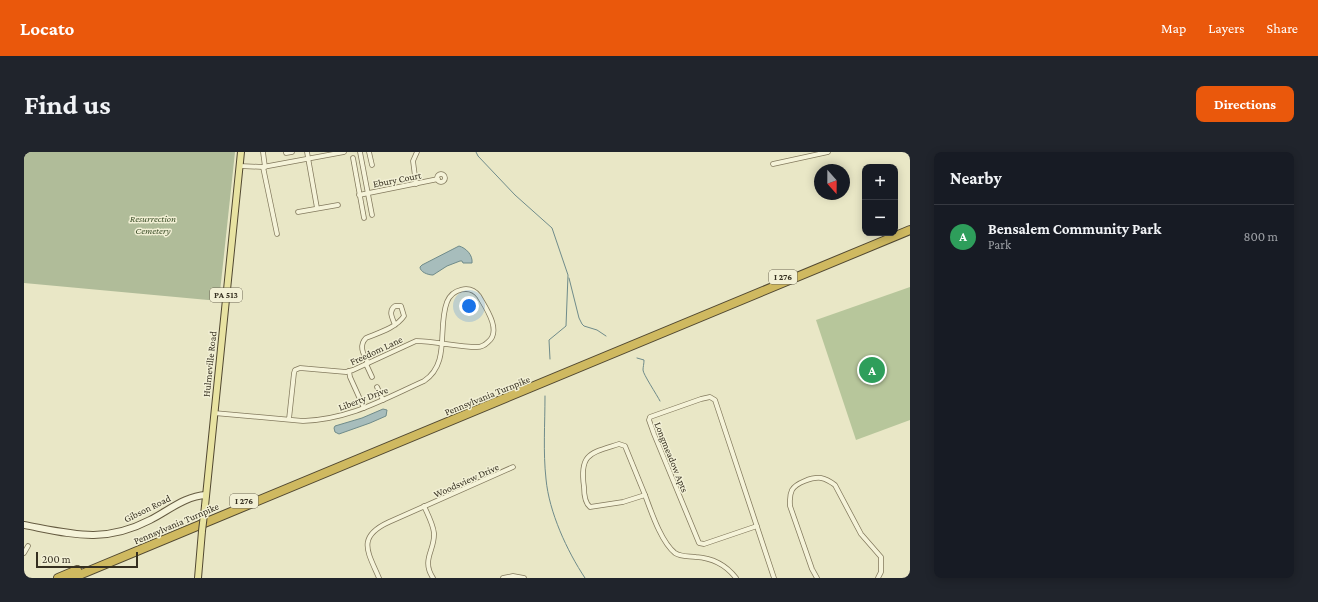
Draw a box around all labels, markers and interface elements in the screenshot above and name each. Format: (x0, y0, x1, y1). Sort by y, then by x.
text: Locato (20, 18, 74, 39)
text: Map (1161, 20, 1186, 36)
text: Layers (1208, 20, 1245, 36)
text: Share (1267, 20, 1298, 36)
button: Directions (1196, 86, 1294, 122)
text: Find us (24, 89, 111, 120)
north arrow (814, 164, 850, 200)
map controls (862, 164, 898, 236)
button: + (862, 164, 898, 200)
street label: Ebury Court (372, 169, 423, 190)
text: Nearby (950, 169, 1002, 188)
button: − (862, 200, 898, 236)
park label: Resurrection Cemetery (130, 213, 176, 236)
text: Bensalem Community Park (988, 221, 1161, 237)
text: A (959, 229, 967, 244)
text: 800 m (1243, 229, 1278, 244)
text: Park (988, 237, 1011, 252)
road number: I 276 (769, 270, 797, 284)
road number: PA 513 (210, 288, 242, 302)
your location (459, 296, 479, 316)
street label: Hulmeville Road (201, 330, 218, 397)
street label: Freedom Lane (348, 333, 405, 367)
pin: A (859, 355, 885, 385)
street label: Pennsylvania Turnpike (443, 373, 532, 418)
street label: Liberty Drive (337, 384, 390, 413)
street label: Longmeadow Apts (652, 420, 691, 494)
street label: Woodsview Drive (432, 461, 501, 500)
street label: Gibson Road (122, 492, 173, 524)
road number: I 276 (230, 494, 258, 508)
street label: Pennsylvania Turnpike (132, 500, 221, 546)
scale bar (36, 550, 138, 569)
text: 200 m (42, 553, 71, 565)

